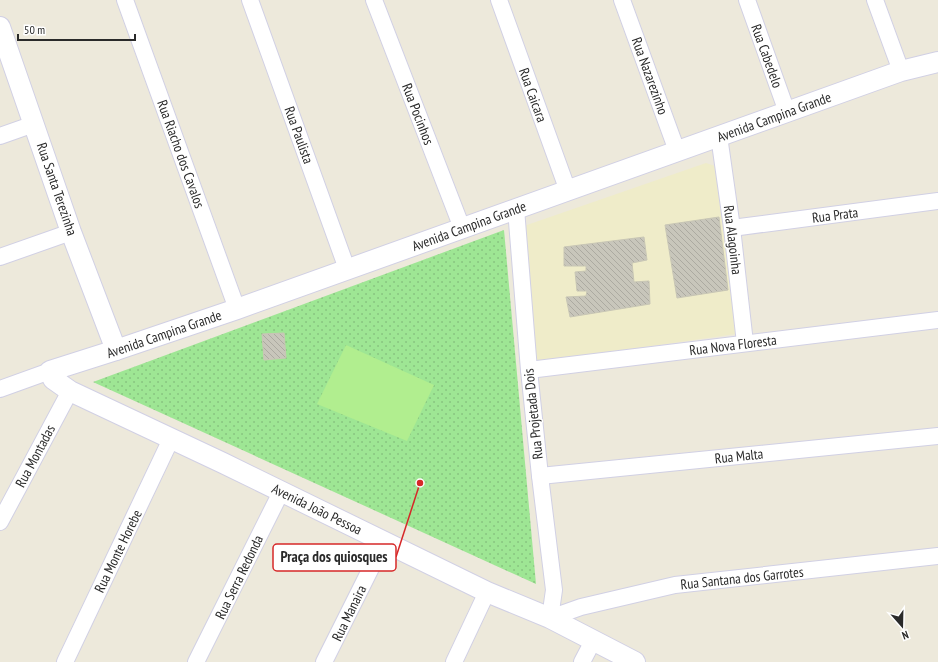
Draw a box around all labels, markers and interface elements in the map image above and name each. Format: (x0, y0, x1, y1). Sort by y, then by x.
scale bar (18, 16, 135, 42)
text: 50 m (24, 22, 45, 37)
street label: Rua Cabedelo (747, 22, 787, 90)
street label: Rua Nazarezinho (628, 35, 672, 117)
street label: Rua Caicara (515, 65, 551, 125)
street label: Rua Pocinhos (398, 81, 438, 148)
street label: Avenida Campina Grande (714, 88, 834, 146)
street label: Rua Riacho dos Cavalos (153, 98, 209, 211)
street label: Rua Paulista (280, 104, 318, 166)
street label: Rua Santa Terezinha (33, 140, 81, 238)
street label: Avenida Campina Grande (409, 197, 529, 255)
street label: Rua Prata (811, 203, 859, 227)
street label: Rua Alagoinha (720, 204, 746, 276)
street label: Avenida Campina Grande (104, 306, 224, 362)
street label: Rua Nova Floresta (688, 331, 778, 359)
street label: Rua Projetada Dois (519, 367, 547, 460)
street label: Rua Montadas (11, 421, 59, 490)
street label: Rua Malta (714, 445, 764, 467)
street label: Avenida João Pessoa (269, 479, 365, 539)
street label: Rua Monte Horebe (90, 506, 146, 595)
street label: Rua Serra Redonda (211, 532, 267, 622)
callout: Praça dos quiosques (273, 544, 396, 571)
text: Praça dos quiosques (280, 547, 388, 566)
street label: Rua Santana dos Garrotes (680, 563, 805, 593)
street label: Rua Manaira (328, 582, 370, 644)
north arrow (882, 606, 922, 646)
text: N (900, 628, 911, 643)

